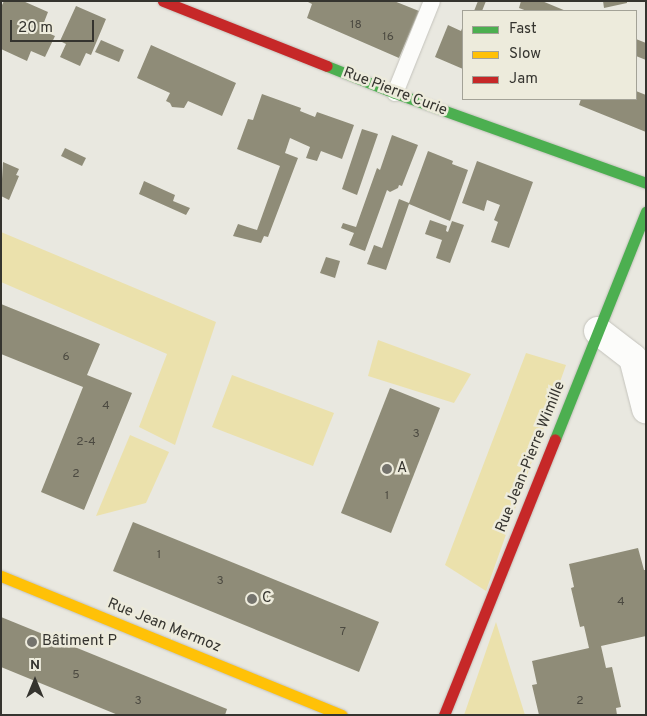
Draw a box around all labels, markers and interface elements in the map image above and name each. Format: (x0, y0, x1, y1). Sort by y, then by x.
scale bar (12, 10, 96, 42)
legend (462, 10, 637, 100)
text: 20 m (18, 19, 53, 38)
house number: 18 (350, 19, 362, 33)
text: Fast (509, 20, 537, 39)
house number: 16 (382, 31, 394, 45)
text: Slow (509, 45, 541, 64)
street label: Rue Pierre Curie (340, 64, 450, 120)
text: Jam (509, 70, 538, 89)
house number: 6 (62, 351, 70, 365)
street label: Rue Jean-Pierre Wimille (492, 379, 570, 535)
house number: 4 (102, 400, 110, 414)
house number: 3 (412, 428, 420, 442)
house number: 2-4 (76, 436, 96, 450)
place label: A (397, 460, 407, 478)
marker: A (381, 463, 393, 475)
house number: 2 (72, 468, 80, 482)
house number: 1 (385, 490, 389, 504)
house number: 1 (157, 549, 161, 563)
house number: 3 (216, 575, 224, 589)
place label: C (262, 590, 272, 608)
marker: C (246, 593, 258, 605)
street label: Rue Jean Mermoz (105, 595, 223, 657)
house number: 4 (617, 596, 625, 610)
house number: 7 (340, 626, 346, 640)
place label: Bâtiment P (42, 633, 117, 651)
marker: Bâtiment P (26, 636, 38, 648)
north arrow (10, 656, 60, 706)
text: N (30, 657, 40, 674)
house number: 5 (72, 669, 80, 683)
house number: 3 (134, 695, 142, 709)
house number: 2 (576, 695, 584, 709)

